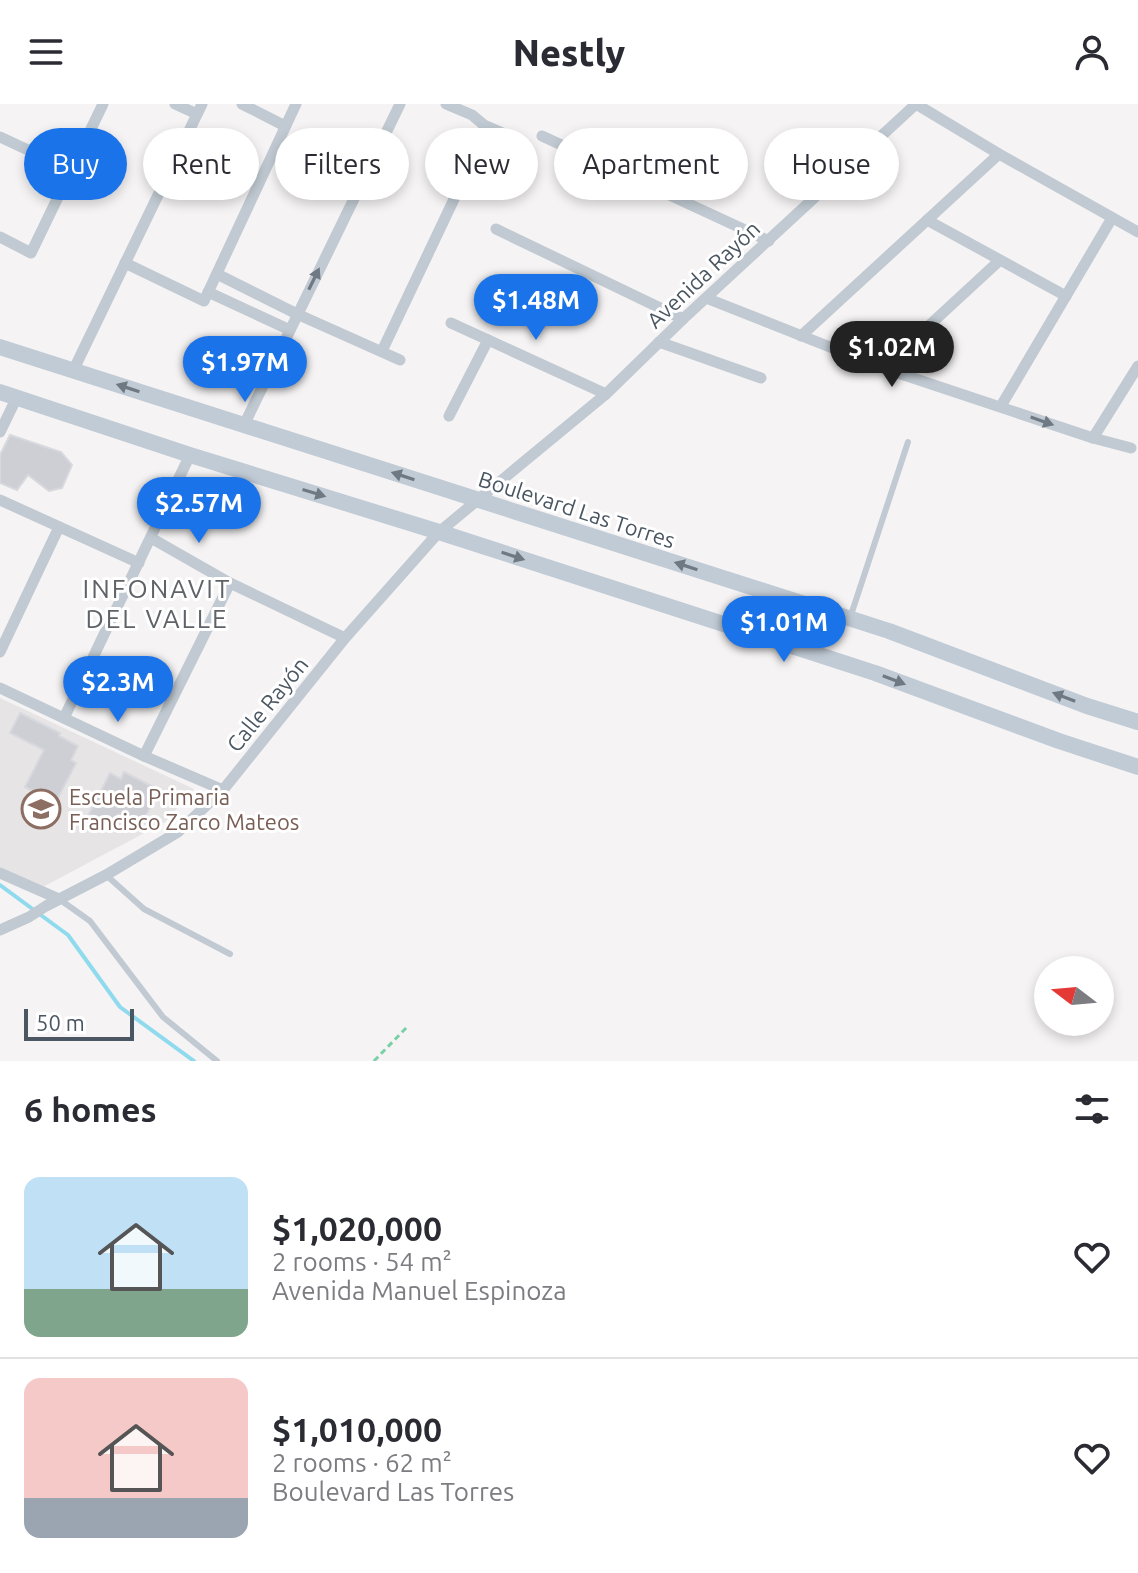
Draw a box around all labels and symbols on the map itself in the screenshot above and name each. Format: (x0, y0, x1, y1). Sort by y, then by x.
street label: Avenida Rayón (641, 215, 765, 333)
one-way arrow (307, 268, 321, 291)
pin: $1.48M (471, 274, 601, 342)
pin: $1.02M (827, 321, 957, 389)
pin: $1.97M (180, 336, 310, 404)
one-way arrow (116, 382, 140, 394)
one-way arrow (1030, 415, 1054, 427)
street label: Boulevard Las Torres (476, 465, 678, 553)
one-way arrow (391, 469, 415, 482)
pin: $2.57M (134, 477, 264, 545)
one-way arrow (302, 487, 326, 500)
one-way arrow (502, 550, 526, 563)
one-way arrow (674, 560, 698, 572)
district label: INFONAVIT DEL VALLE (83, 574, 231, 633)
pin: $1.01M (719, 596, 849, 664)
street label: Calle Rayón (221, 652, 313, 756)
pin: $2.3M (62, 656, 174, 724)
one-way arrow (882, 674, 906, 687)
one-way arrow (1052, 690, 1076, 703)
place label: Escuela Primaria Francisco Zarco Mateos (69, 784, 299, 834)
school or university icon: Escuela Primaria Francisco Zarco Mateos (20, 788, 62, 830)
north arrow (1034, 956, 1114, 1036)
scale bar (24, 1005, 134, 1041)

